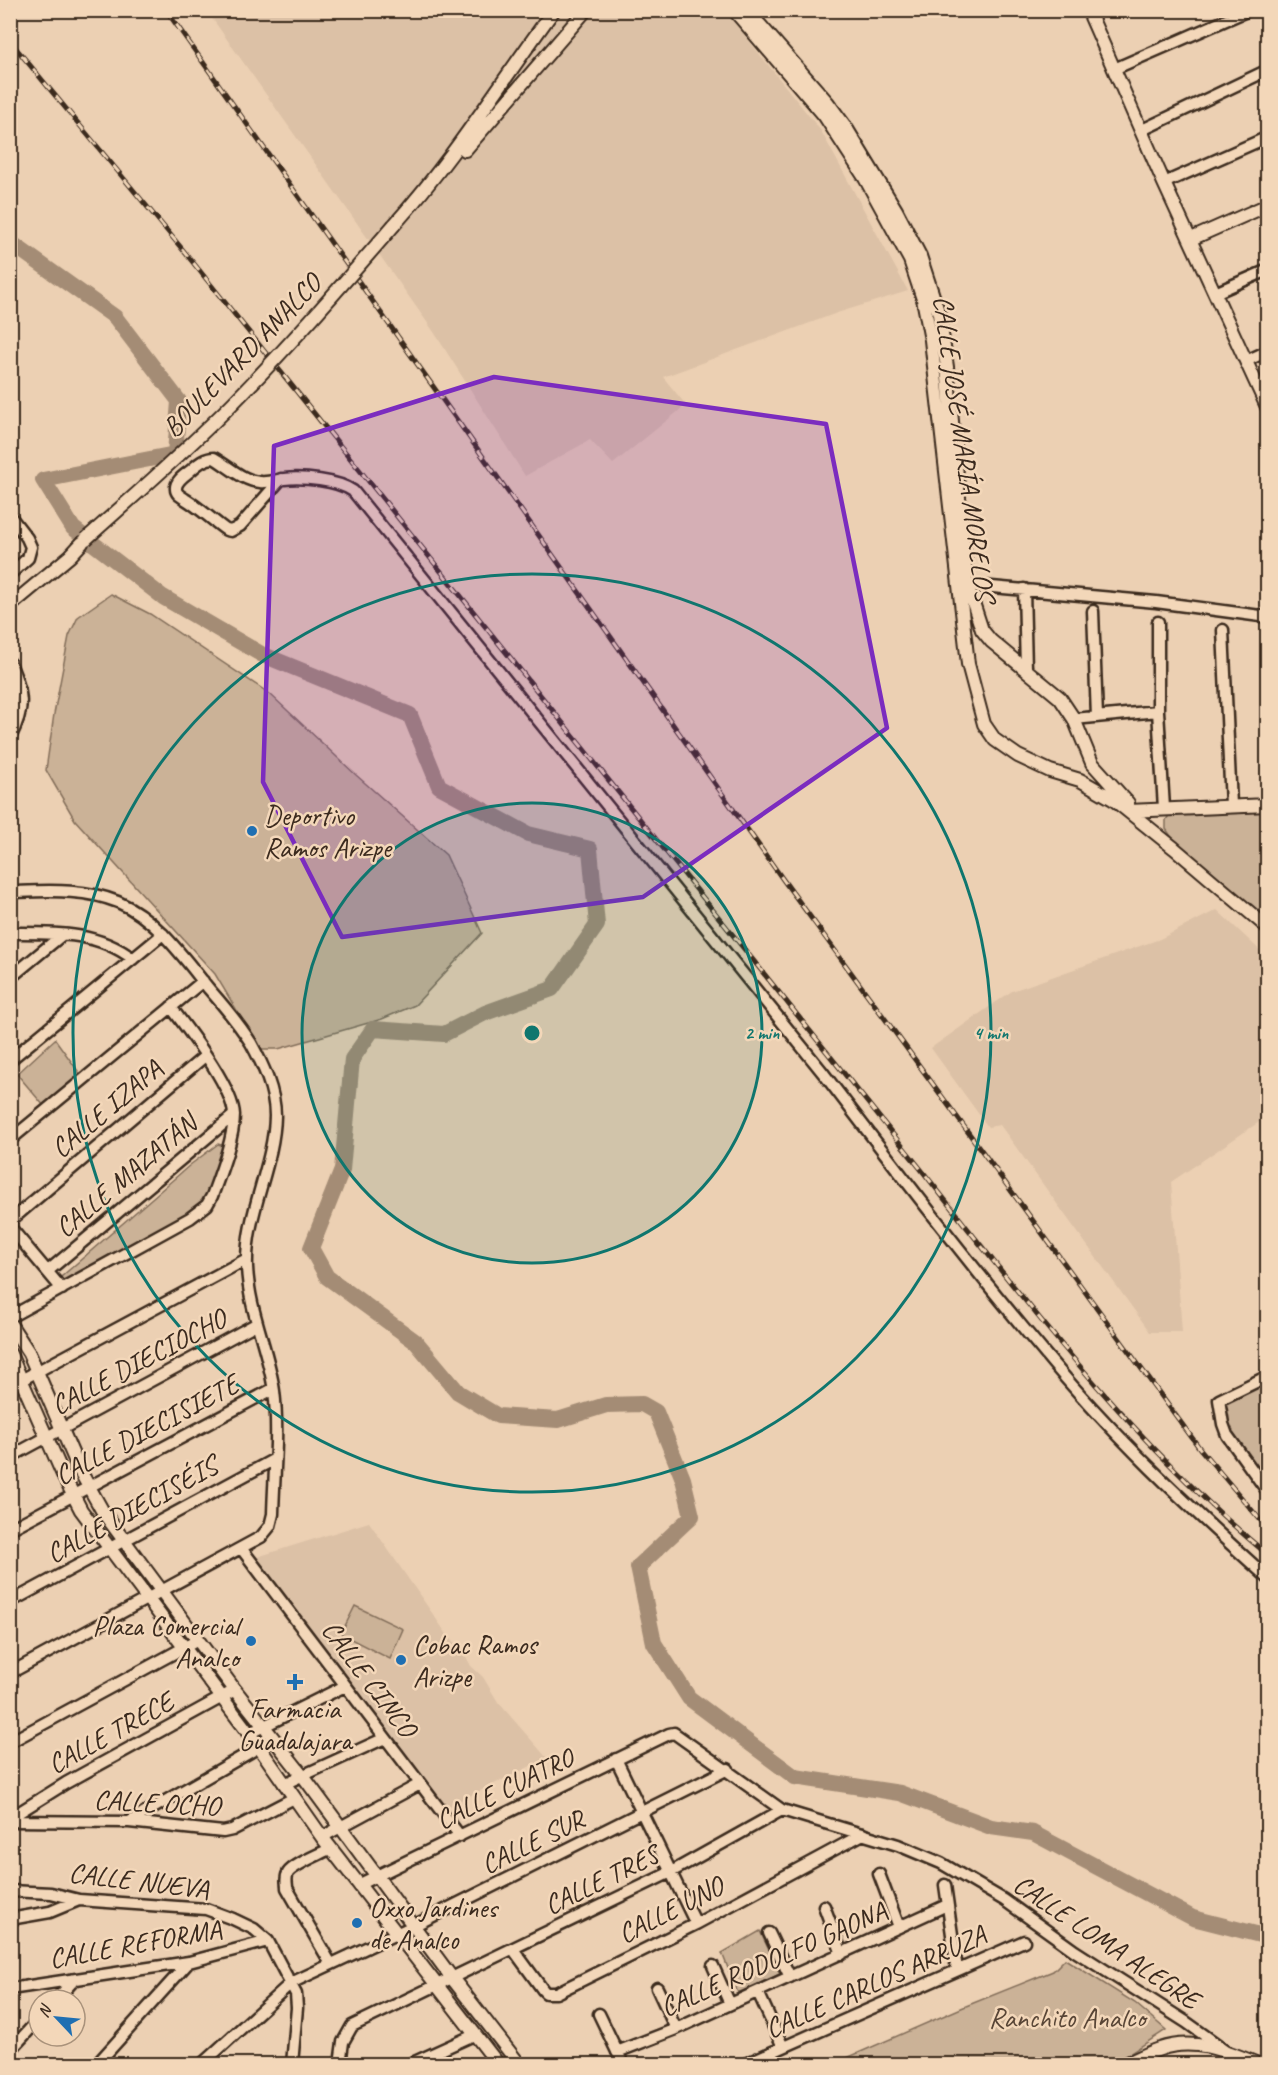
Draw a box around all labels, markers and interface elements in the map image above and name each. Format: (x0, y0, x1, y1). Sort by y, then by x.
street label: BOULEVARD ANALCO (155, 264, 330, 444)
street label: CALLE JOSÉ MARÍA MORELOS (926, 293, 1004, 608)
place label: Deportivo Ramos Arizpe (264, 798, 393, 865)
marker: Deportivo Ramos Arizpe (245, 824, 259, 838)
text: 2 min (745, 1022, 780, 1044)
text: 4 min (974, 1022, 1009, 1044)
centre of rings (522, 1023, 542, 1043)
street label: CALLE IZAPA (43, 1051, 170, 1165)
street label: CALLE MAZATÁN (47, 1103, 206, 1245)
street label: CALLE DIECIOCHO (45, 1299, 235, 1422)
street label: CALLE DIECISIETE (48, 1365, 247, 1493)
street label: CALLE DIECISÉIS (40, 1445, 228, 1571)
place label: Plaza Comercial Analco (92, 1608, 244, 1675)
street label: CALLE CINCO (314, 1613, 427, 1746)
place label: Cobac Ramos Arizpe (413, 1627, 539, 1694)
marker: Plaza Comercial Analco (244, 1634, 258, 1648)
marker: Cobac Ramos Arizpe (394, 1653, 408, 1667)
marker: Farmacia Guadalajara (288, 1675, 302, 1689)
street label: CALLE TRECE (41, 1682, 182, 1781)
place label: Farmacia Guadalajara (238, 1691, 354, 1758)
street label: CALLE CUATRO (430, 1739, 582, 1837)
street label: CALLE OCHO (93, 1782, 224, 1823)
street label: CALLE SUR (475, 1800, 592, 1881)
street label: CALLE TRES (538, 1835, 668, 1922)
street label: CALLE NUEVA (67, 1855, 212, 1907)
street label: CALLE LOMA ALEGRE (1007, 1866, 1209, 2018)
street label: CALLE UNO (612, 1867, 731, 1951)
place label: Oxxo Jardines de Analco (369, 1890, 499, 1957)
street label: CALLE RODOLFO GAONA (654, 1892, 893, 2024)
street label: CALLE REFORMA (46, 1911, 225, 1976)
marker: Oxxo Jardines de Analco (350, 1916, 364, 1930)
street label: CALLE CARLOS ARRUZA (759, 1916, 993, 2046)
north arrow (27, 1988, 87, 2048)
text: N (33, 2000, 57, 2021)
park label: Ranchito Analco (989, 2000, 1148, 2035)

